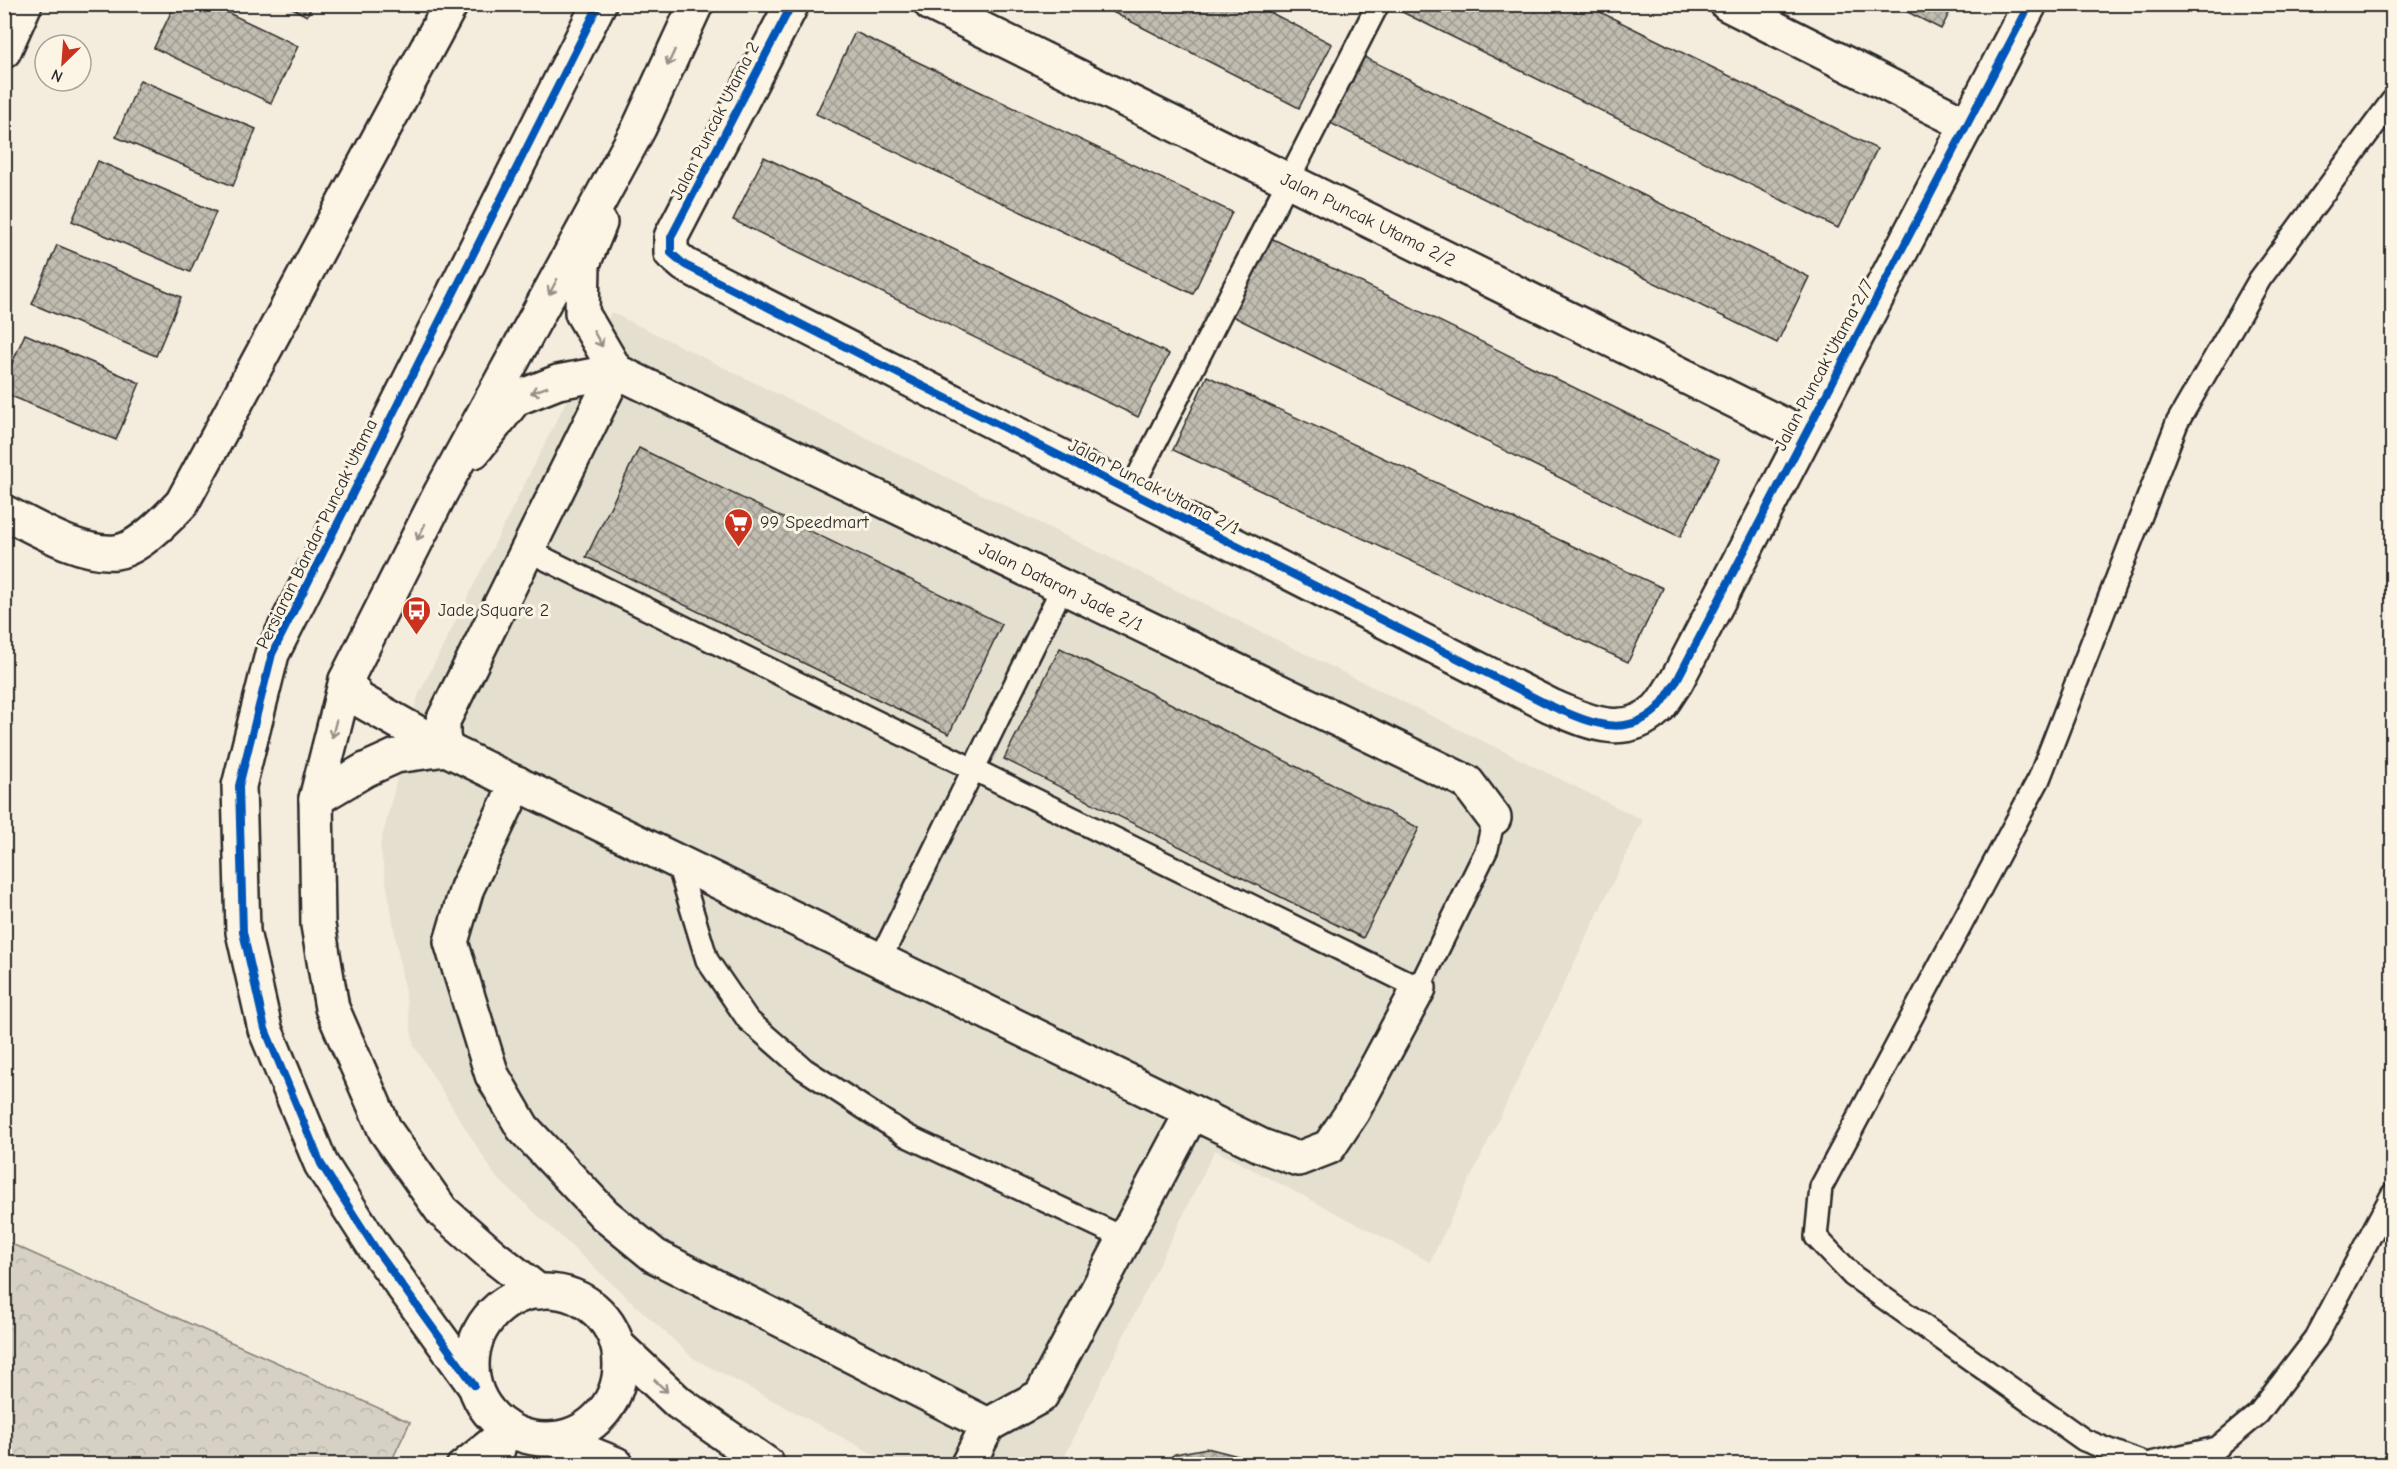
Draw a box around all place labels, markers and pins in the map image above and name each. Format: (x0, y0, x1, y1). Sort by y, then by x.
supermarket icon: 99 Speedmart (723, 506, 755, 548)
place label: 99 Speedmart (760, 512, 870, 533)
bus stop icon: Jade Square 2 (401, 594, 433, 636)
place label: Jade Square 2 (438, 600, 549, 621)

